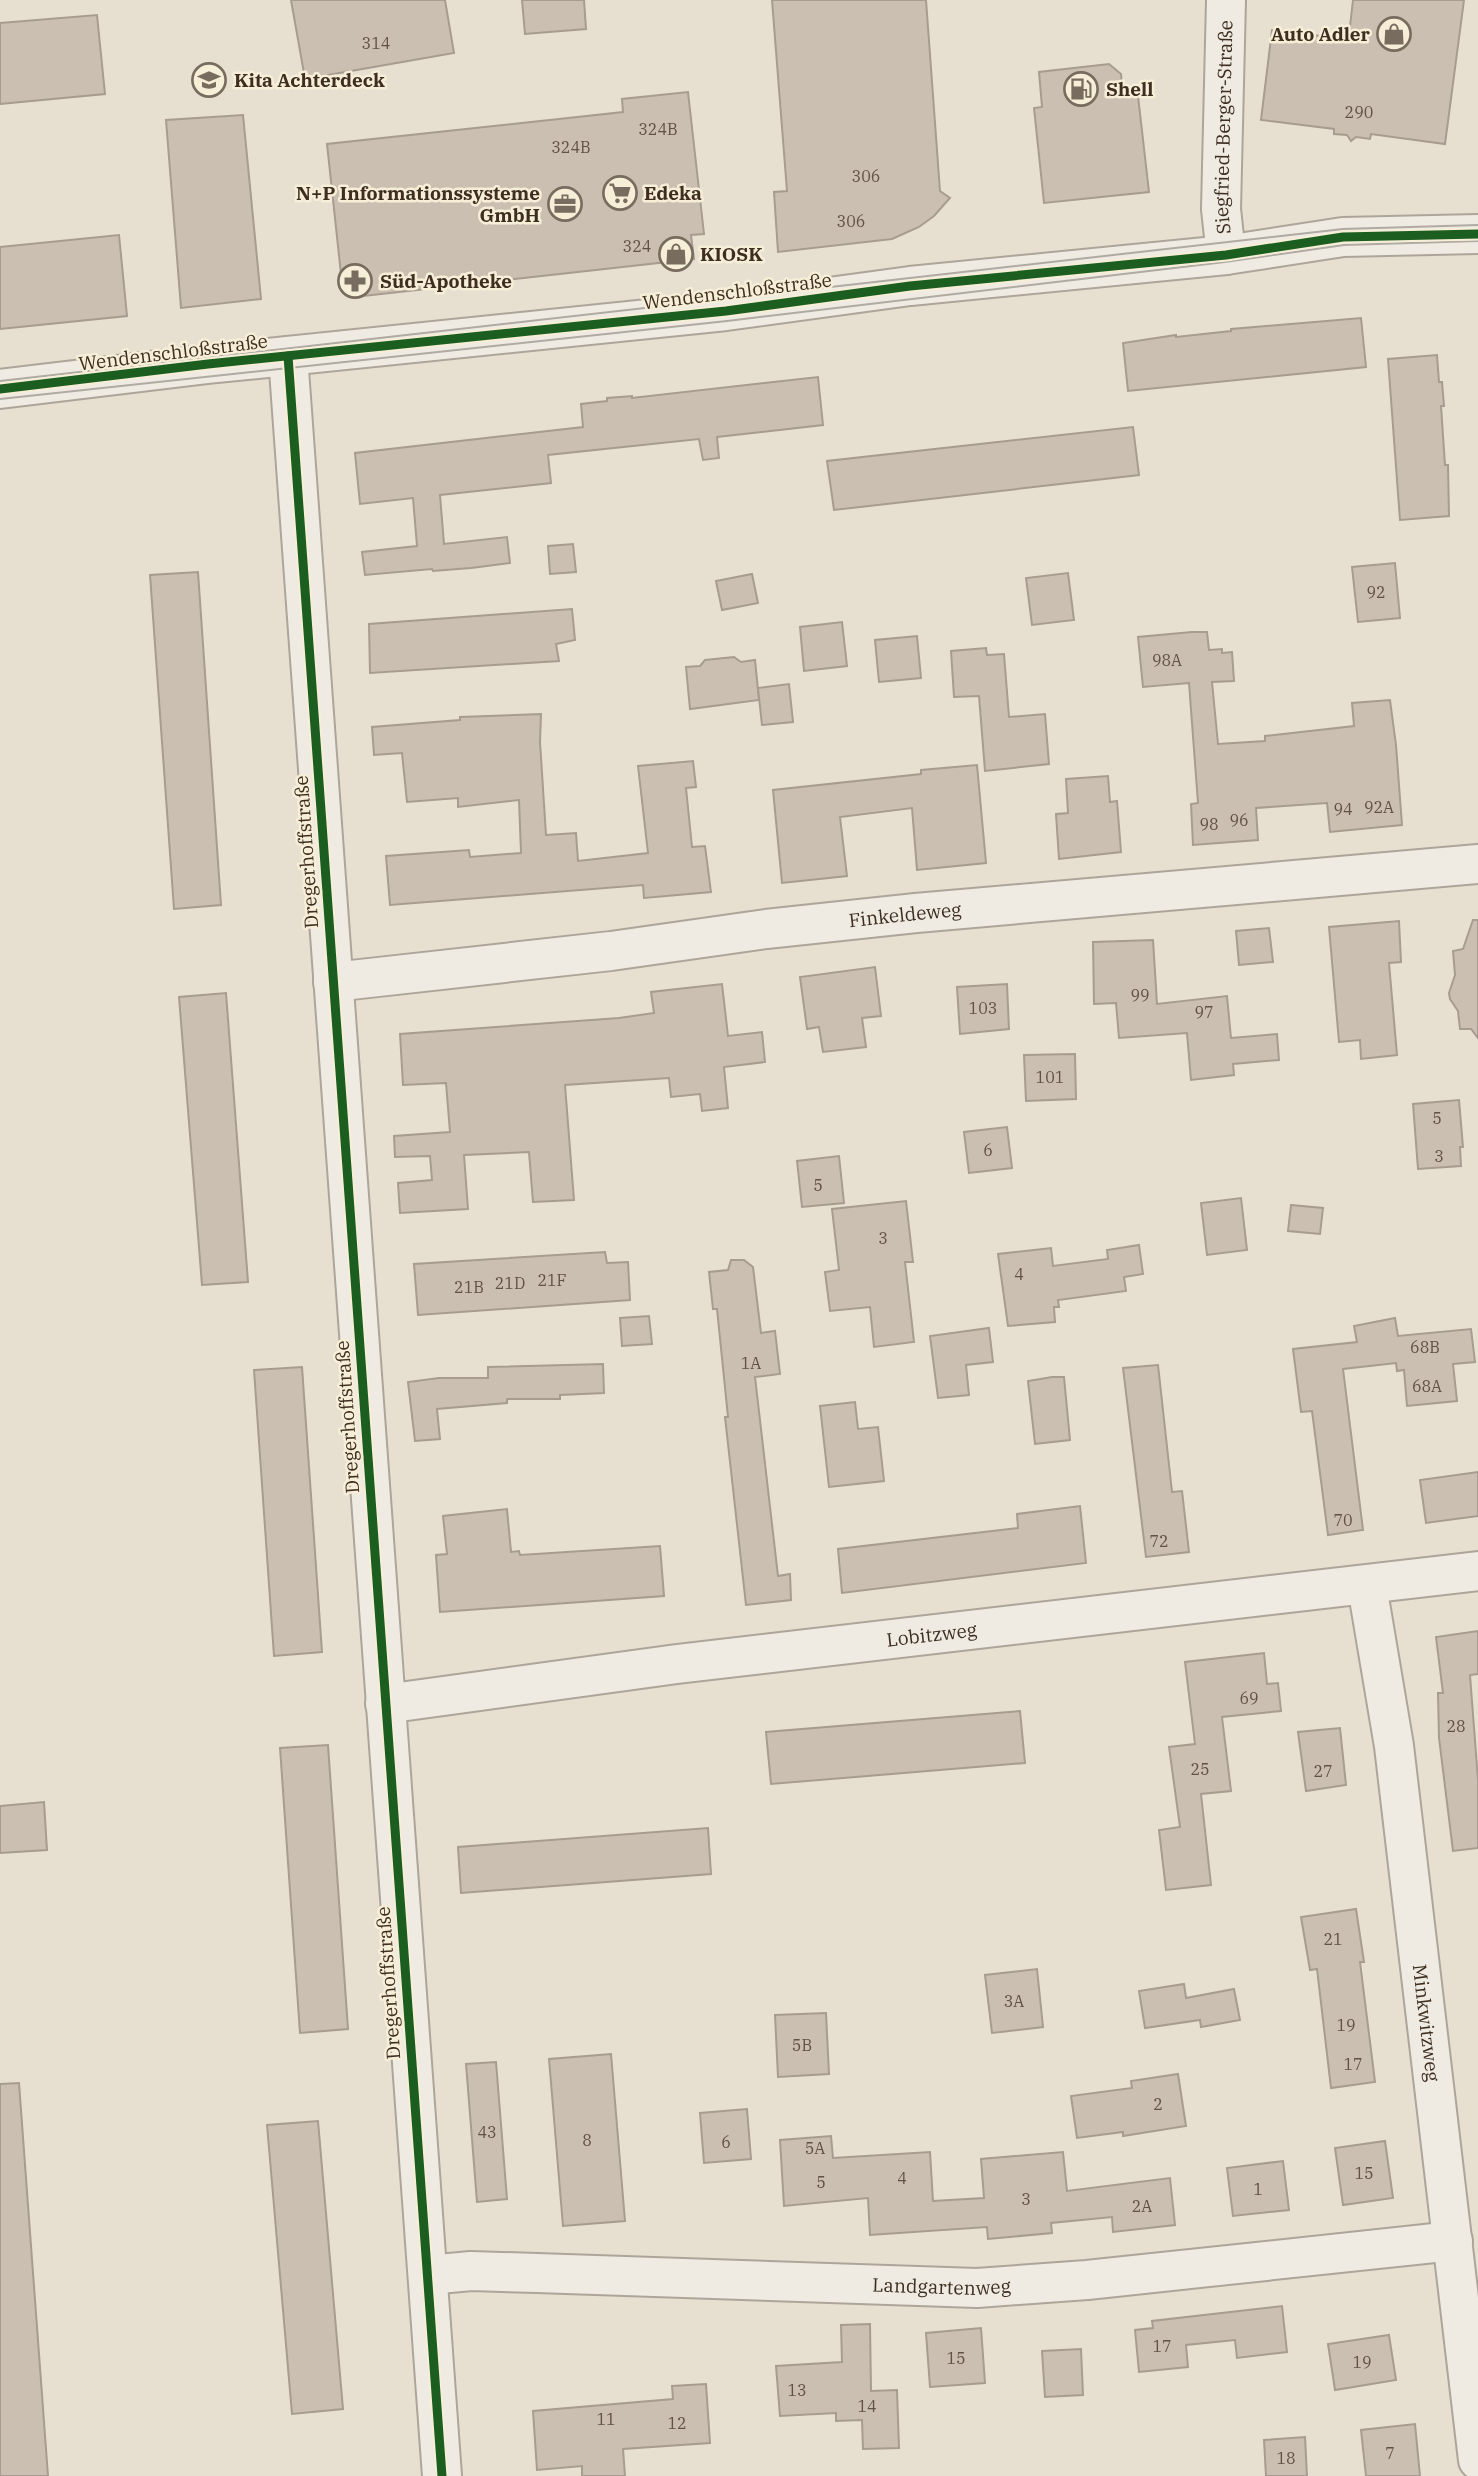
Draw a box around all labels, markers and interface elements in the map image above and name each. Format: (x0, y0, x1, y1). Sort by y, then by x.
shop icon: Auto Adler (1375, 15, 1413, 53)
street label: Siegfried-Berger-Straße (1209, 20, 1238, 236)
place label: Auto Adler (1271, 22, 1371, 46)
house number: 314 (362, 33, 390, 53)
school or university icon: Kita Achterdeck (190, 61, 228, 99)
place label: Kita Achterdeck (234, 68, 385, 92)
fuel station icon: Shell (1062, 70, 1100, 108)
place label: Shell (1106, 77, 1153, 101)
house number: 290 (1345, 102, 1373, 122)
house number: 324B (638, 119, 678, 139)
house number: 324B (551, 137, 591, 157)
house number: 306 (852, 166, 880, 186)
supermarket icon: Edeka (601, 174, 639, 212)
place label: N+P Informationssysteme GmbH (296, 181, 540, 227)
place label: Edeka (644, 181, 702, 205)
office icon: N+P Informationssysteme GmbH (546, 185, 584, 223)
house number: 306 (837, 211, 865, 231)
shop icon: KIOSK (657, 235, 695, 273)
house number: 324 (623, 236, 651, 256)
place label: KIOSK (700, 242, 763, 266)
pharmacy icon: Süd-Apotheke (336, 262, 374, 300)
street label: Wendenschloßstraße (641, 267, 833, 315)
place label: Süd-Apotheke (380, 269, 512, 293)
street label: Wendenschloßstraße (77, 328, 269, 376)
house number: 92 (1366, 582, 1386, 602)
house number: 98A (1152, 650, 1182, 670)
street label: Dregerhoffstraße (289, 775, 323, 929)
house number: 92A (1364, 797, 1394, 817)
house number: 94 (1333, 799, 1353, 819)
house number: 96 (1229, 810, 1249, 830)
house number: 98 (1199, 814, 1219, 834)
street label: Finkeldeweg (847, 897, 963, 932)
house number: 99 (1130, 985, 1150, 1005)
house number: 103 (969, 998, 997, 1018)
house number: 97 (1194, 1002, 1214, 1022)
house number: 101 (1036, 1067, 1064, 1087)
house number: 5 (1432, 1108, 1442, 1128)
house number: 6 (983, 1140, 993, 1160)
house number: 3 (1434, 1146, 1444, 1166)
house number: 5 (813, 1175, 823, 1195)
house number: 3 (878, 1228, 888, 1248)
house number: 4 (1014, 1264, 1024, 1284)
house number: 21F (537, 1270, 567, 1290)
house number: 21D (495, 1273, 525, 1293)
house number: 21B (454, 1277, 484, 1297)
house number: 68B (1410, 1337, 1440, 1357)
street label: Dregerhoffstraße (330, 1340, 364, 1494)
house number: 1A (741, 1353, 761, 1373)
house number: 68A (1412, 1376, 1442, 1396)
house number: 70 (1333, 1510, 1353, 1530)
house number: 72 (1149, 1531, 1169, 1551)
street label: Lobitzweg (885, 1617, 979, 1652)
house number: 69 (1239, 1688, 1259, 1708)
house number: 28 (1446, 1716, 1466, 1736)
house number: 25 (1190, 1759, 1210, 1779)
house number: 27 (1313, 1761, 1333, 1781)
street label: Dregerhoffstraße (371, 1906, 405, 2060)
house number: 21 (1323, 1929, 1343, 1949)
street label: Minkwitzweg (1408, 1963, 1445, 2084)
house number: 3A (1004, 1991, 1024, 2011)
house number: 19 (1336, 2015, 1356, 2035)
house number: 5B (792, 2035, 812, 2055)
house number: 17 (1343, 2054, 1363, 2074)
house number: 2 (1153, 2094, 1163, 2114)
house number: 43 (477, 2122, 497, 2142)
house number: 8 (582, 2130, 592, 2150)
house number: 6 (721, 2132, 731, 2152)
house number: 5A (805, 2138, 825, 2158)
house number: 15 (1354, 2163, 1374, 2183)
house number: 4 (897, 2168, 907, 2188)
house number: 5 (816, 2172, 826, 2192)
house number: 1 (1253, 2179, 1263, 2199)
house number: 3 (1021, 2189, 1031, 2209)
house number: 2A (1132, 2196, 1152, 2216)
street label: Landgartenweg (872, 2272, 1012, 2300)
house number: 17 (1152, 2336, 1172, 2356)
house number: 15 (946, 2348, 966, 2368)
house number: 19 (1352, 2352, 1372, 2372)
house number: 13 (787, 2380, 807, 2400)
house number: 14 (857, 2396, 877, 2416)
house number: 11 (596, 2409, 616, 2429)
house number: 12 (667, 2413, 687, 2433)
house number: 7 (1385, 2443, 1395, 2463)
house number: 18 (1276, 2448, 1296, 2468)

